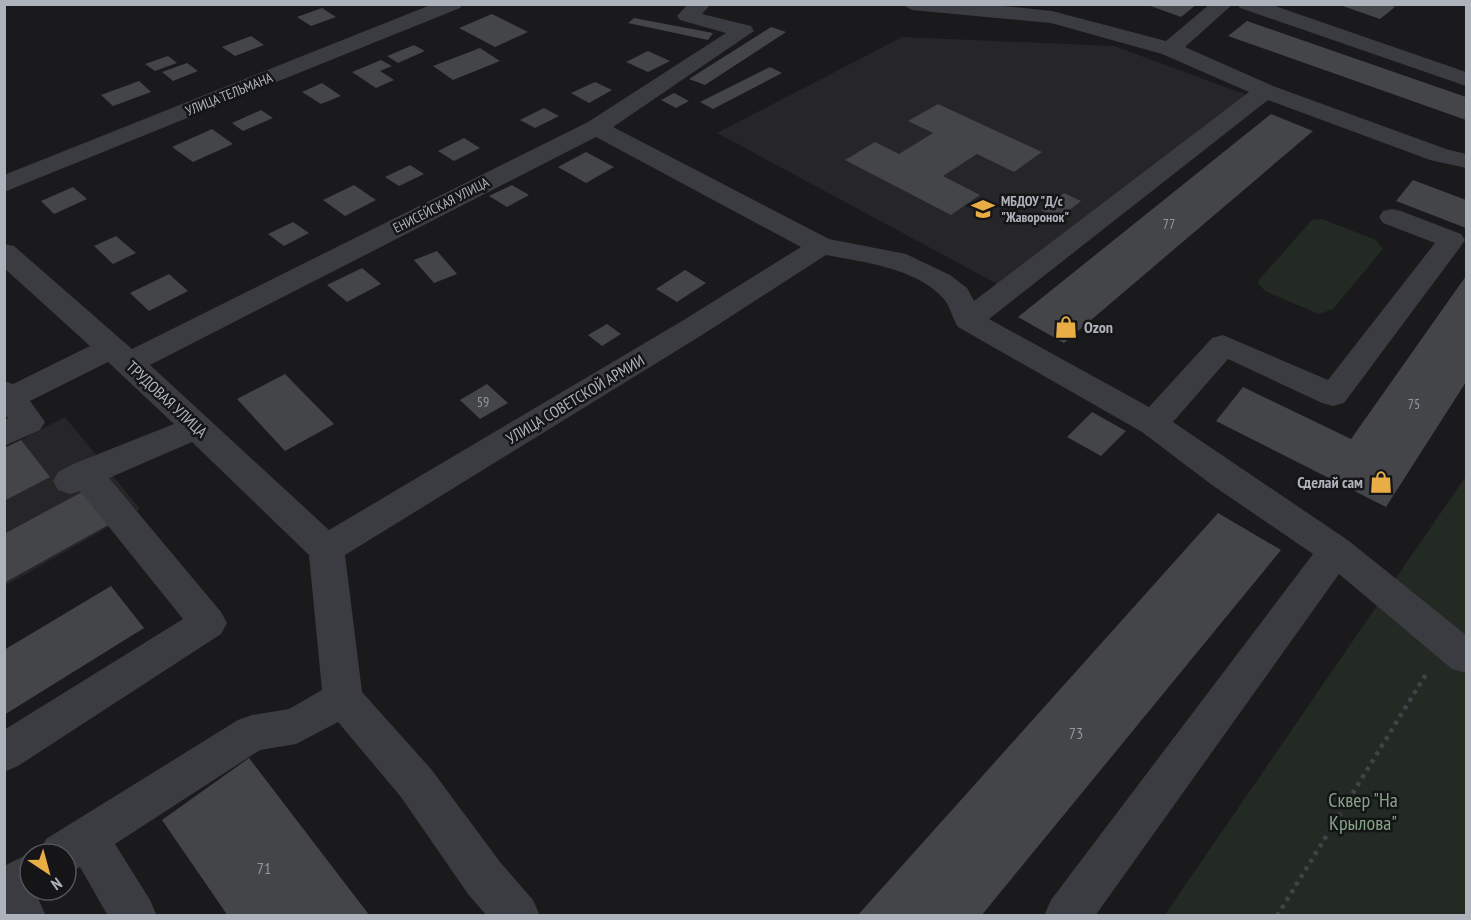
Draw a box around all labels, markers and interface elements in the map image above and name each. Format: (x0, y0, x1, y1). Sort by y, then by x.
street label: УЛИЦА ТЕЛЬМАНА (183, 68, 276, 120)
street label: ЕНИСЕЙСКАЯ УЛИЦА (390, 173, 492, 237)
place label: МБДОУ "Д/с "Жаворонок" (1001, 192, 1069, 226)
school or university icon: МБДОУ "Д/с "Жаворонок" (970, 196, 996, 222)
house number: 77 (1163, 215, 1175, 233)
shop icon: Ozon (1053, 314, 1079, 340)
place label: Ozon (1084, 317, 1113, 337)
street label: УЛИЦА СОВЕТСКОЙ АРМИИ (502, 350, 648, 448)
street label: ТРУДОВАЯ УЛИЦА (122, 356, 212, 442)
house number: 59 (477, 393, 489, 411)
house number: 75 (1408, 395, 1420, 413)
shop icon: Сделай сам (1368, 469, 1394, 495)
place label: Сделай сам (1297, 472, 1363, 492)
house number: 73 (1069, 723, 1083, 743)
park label: Сквер "На Крылова" (1328, 787, 1398, 836)
north arrow (18, 842, 78, 902)
house number: 71 (257, 858, 271, 878)
text: N (47, 874, 66, 895)

